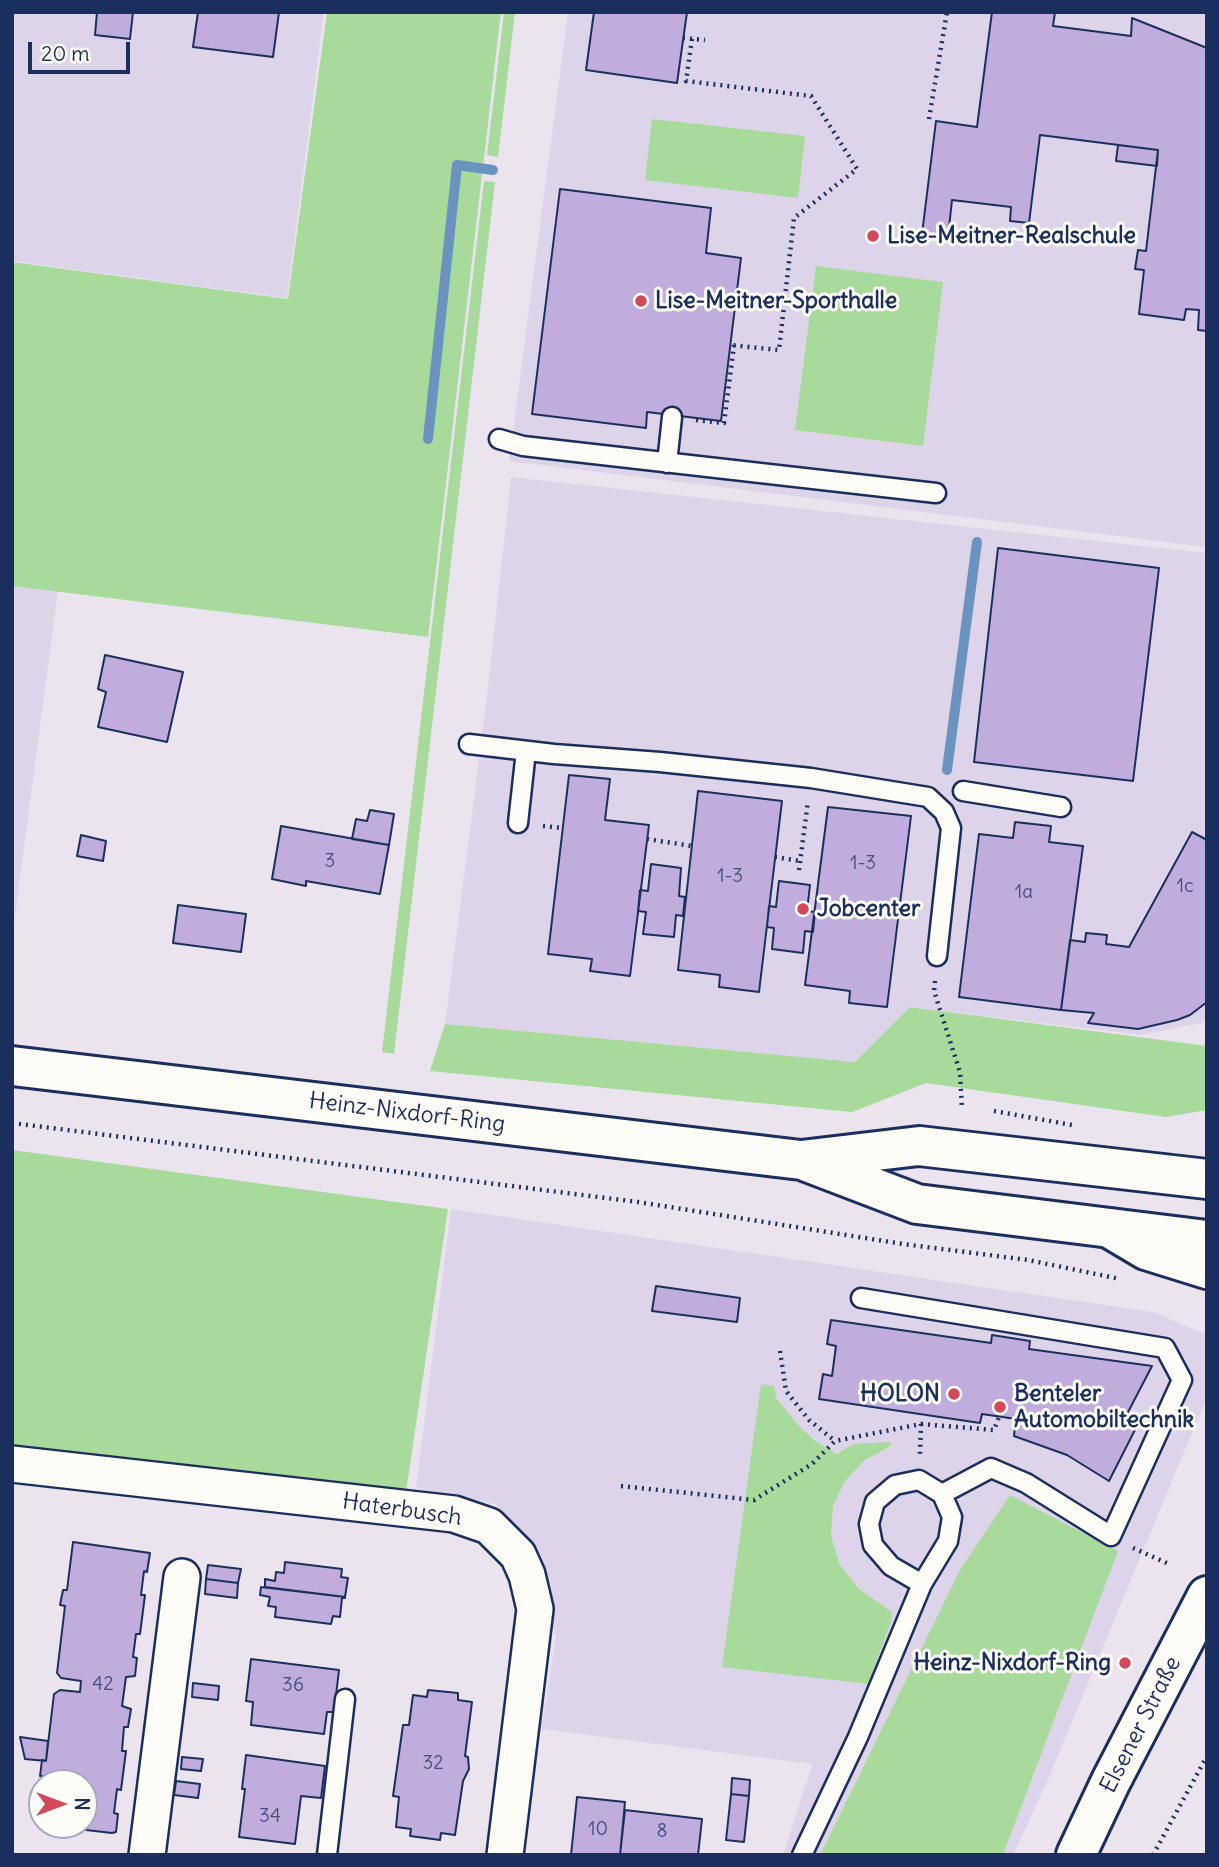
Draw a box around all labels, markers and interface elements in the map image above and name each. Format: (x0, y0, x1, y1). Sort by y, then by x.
scale bar (32, 28, 133, 72)
text: 20 m (41, 40, 90, 67)
place label: Lise-Meitner-Realschule (887, 222, 1136, 250)
marker: Lise-Meitner-Realschule (865, 228, 881, 244)
place label: Lise-Meitner-Sporthalle (655, 287, 897, 315)
marker: Lise-Meitner-Sporthalle (633, 293, 649, 309)
house number: 3 (325, 851, 335, 873)
house number: 1-3 (850, 853, 876, 875)
house number: 1-3 (717, 866, 743, 888)
house number: 1c (1176, 876, 1194, 898)
house number: 1a (1015, 882, 1033, 904)
place label: Jobcenter (817, 895, 920, 923)
marker: Jobcenter (795, 901, 811, 917)
street label: Heinz-Nixdorf-Ring (307, 1087, 507, 1139)
place label: HOLON (860, 1380, 940, 1408)
place label: Benteler Automobiltechnik (1014, 1380, 1194, 1434)
marker: HOLON (946, 1386, 962, 1402)
marker: Benteler Automobiltechnik (992, 1399, 1008, 1415)
street label: Haterbusch (340, 1488, 464, 1532)
place label: Heinz-Nixdorf-Ring (914, 1649, 1111, 1677)
street label: Elsener Straße (1095, 1652, 1187, 1798)
marker: Heinz-Nixdorf-Ring (1117, 1655, 1133, 1671)
house number: 42 (92, 1674, 114, 1696)
house number: 36 (282, 1675, 304, 1697)
house number: 32 (422, 1753, 444, 1775)
north arrow (28, 1769, 98, 1839)
text: N (70, 1797, 94, 1811)
house number: 34 (259, 1806, 281, 1828)
house number: 10 (588, 1819, 608, 1841)
house number: 8 (657, 1821, 667, 1843)

